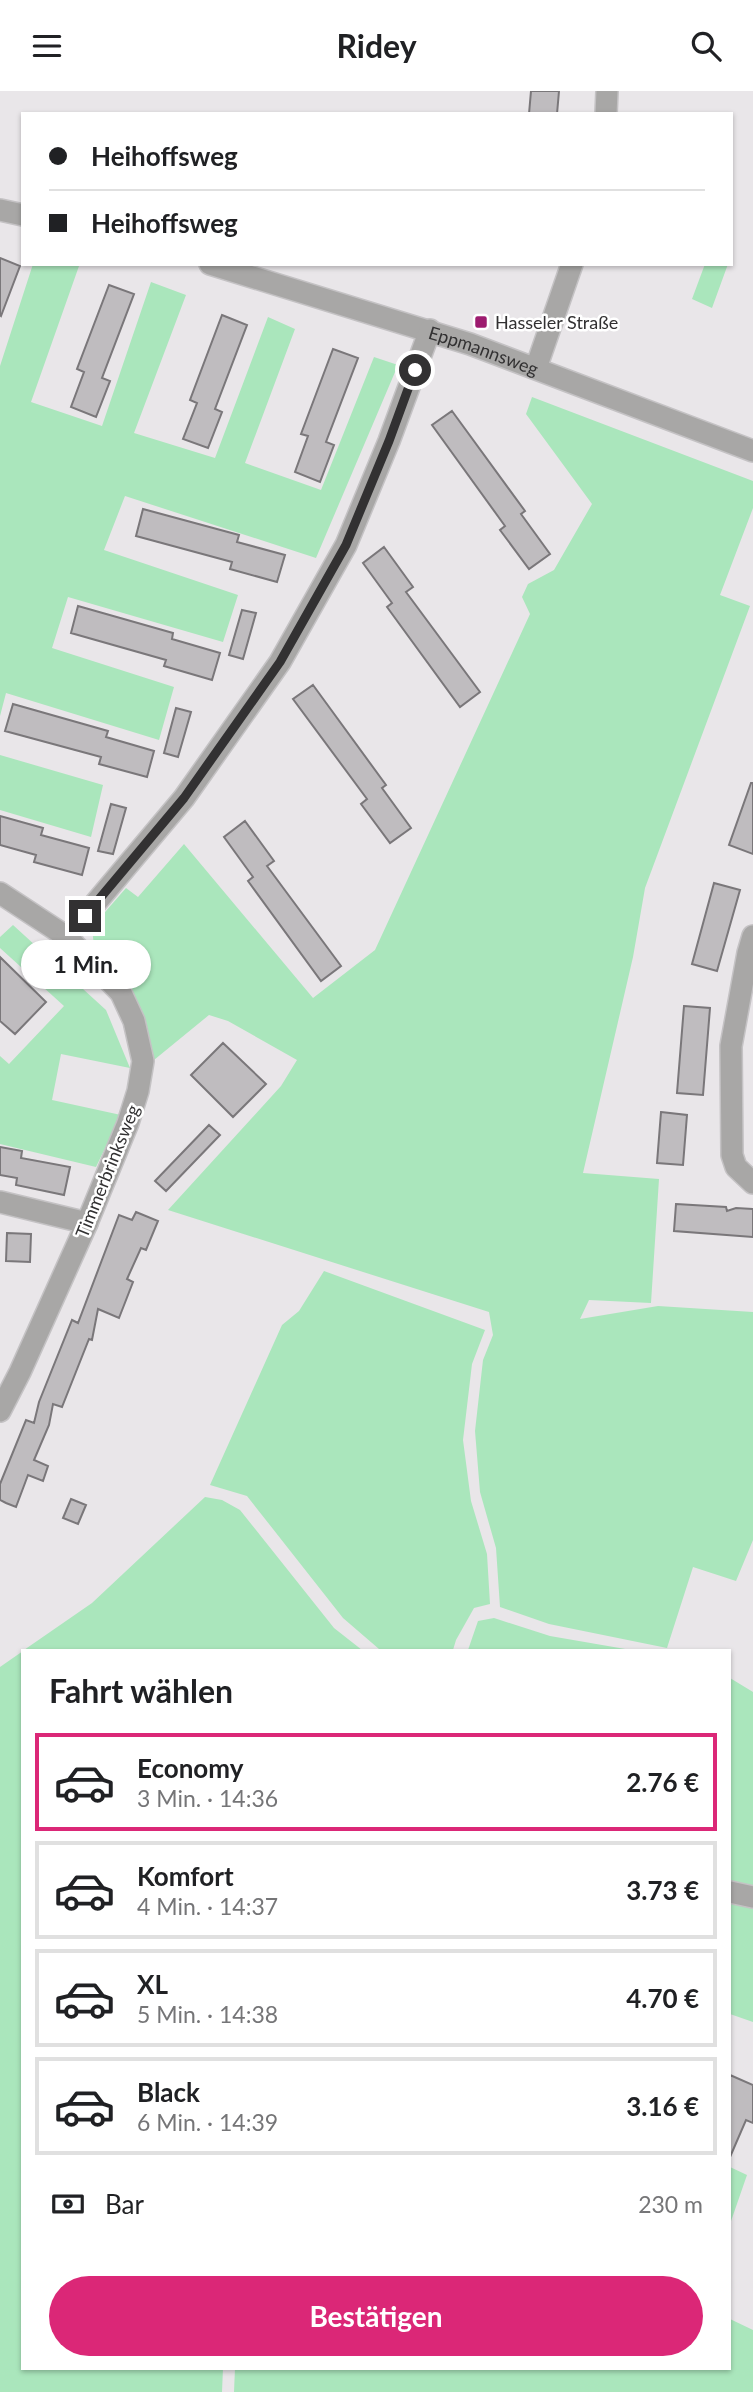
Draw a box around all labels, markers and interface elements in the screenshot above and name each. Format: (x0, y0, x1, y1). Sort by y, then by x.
text: Ridey (336, 26, 417, 65)
icon: menu (28, 27, 66, 65)
icon: search (687, 27, 725, 65)
text: Heihoffsweg (91, 140, 238, 172)
text: Heihoffsweg (91, 207, 238, 239)
place label: Hasseler Straße (495, 311, 618, 333)
marker: Hasseler Straße (473, 314, 489, 330)
street label: Eppmannsweg (426, 321, 542, 380)
route start (399, 354, 431, 386)
route end (69, 900, 101, 932)
callout: 1 Min. (20, 941, 150, 989)
text: 1 Min. (54, 950, 118, 978)
street label: Timmerbrinksweg (70, 1101, 144, 1241)
text: Fahrt wählen (49, 1671, 233, 1710)
icon: car (53, 1751, 116, 1814)
text: Economy (137, 1752, 243, 1784)
text: 2.76 € (626, 1766, 699, 1798)
text: 3 Min. · 14:36 (137, 1784, 278, 1812)
icon: car (53, 1859, 116, 1922)
text: Komfort (137, 1860, 234, 1892)
text: 3.73 € (626, 1874, 699, 1906)
text: 4 Min. · 14:37 (137, 1892, 278, 1920)
icon: car (53, 1967, 116, 2030)
text: XL (137, 1968, 168, 2000)
text: 4.70 € (626, 1982, 699, 2014)
text: 5 Min. · 14:38 (137, 2000, 278, 2028)
icon: car (53, 2075, 116, 2138)
text: Black (137, 2076, 200, 2108)
text: 3.16 € (626, 2090, 699, 2122)
text: 6 Min. · 14:39 (137, 2108, 278, 2136)
icon: cash (49, 2185, 87, 2223)
text: Bar (105, 2188, 144, 2220)
text: 230 m (638, 2190, 703, 2218)
button: Bestätigen (49, 2276, 703, 2356)

